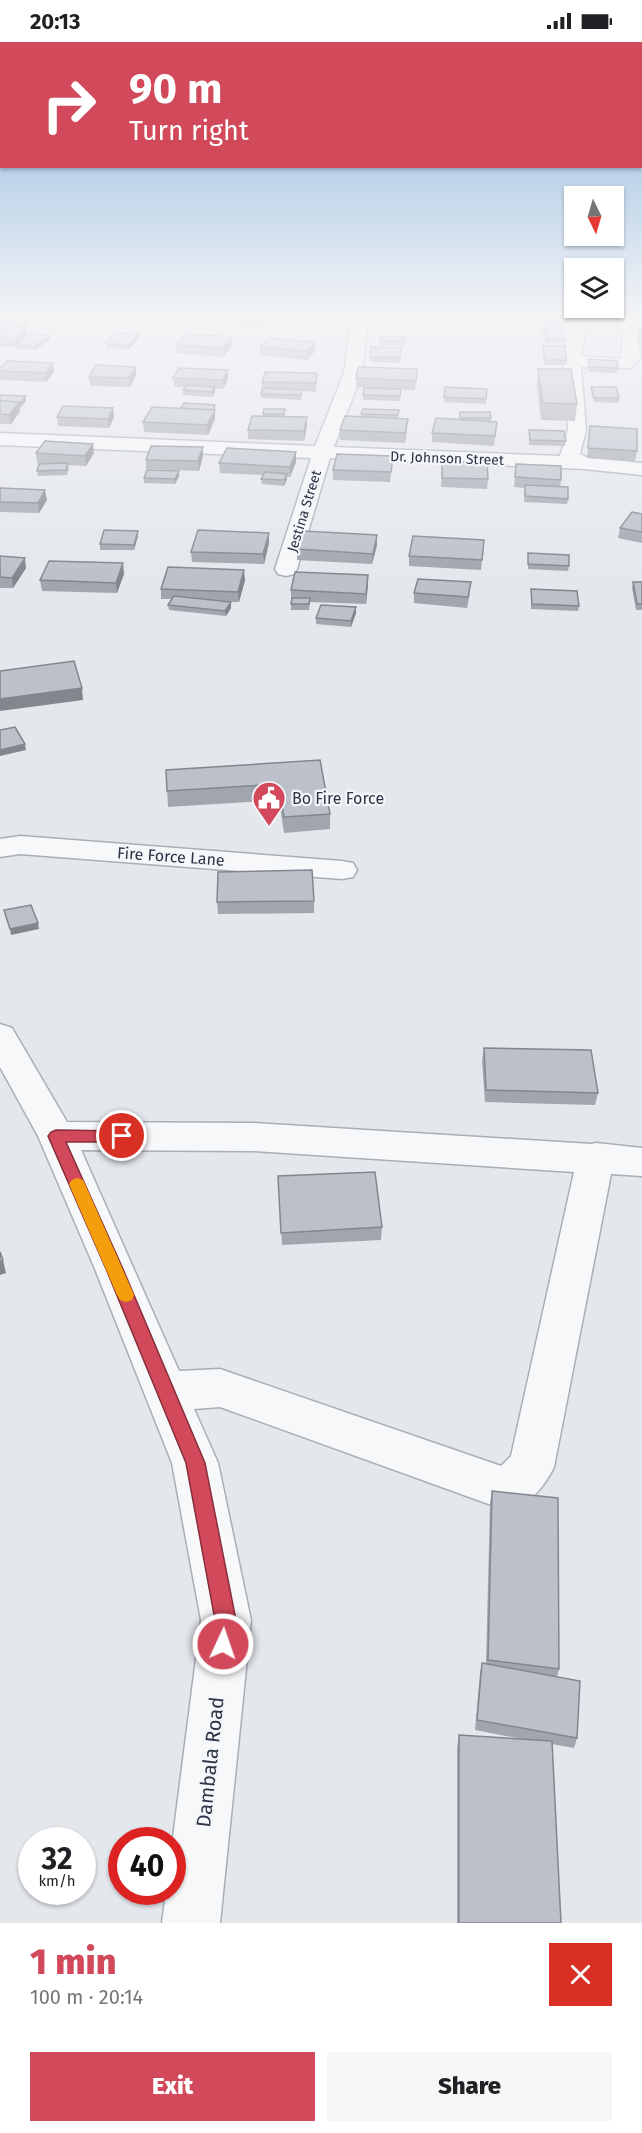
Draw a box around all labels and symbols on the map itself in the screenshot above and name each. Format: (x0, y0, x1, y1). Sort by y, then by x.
north arrow (564, 186, 624, 246)
street label: Dr. Johnson Street (390, 448, 505, 469)
street label: Jestina Street (284, 467, 325, 554)
public building icon: Bo Fire Force (251, 780, 287, 827)
place label: Bo Fire Force (292, 789, 384, 808)
street label: Fire Force Lane (117, 843, 225, 870)
pin (96, 1110, 147, 1161)
position arrow (191, 1612, 255, 1676)
street label: Dambala Road (191, 1696, 229, 1828)
speed limit sign: 40 (108, 1827, 186, 1905)

